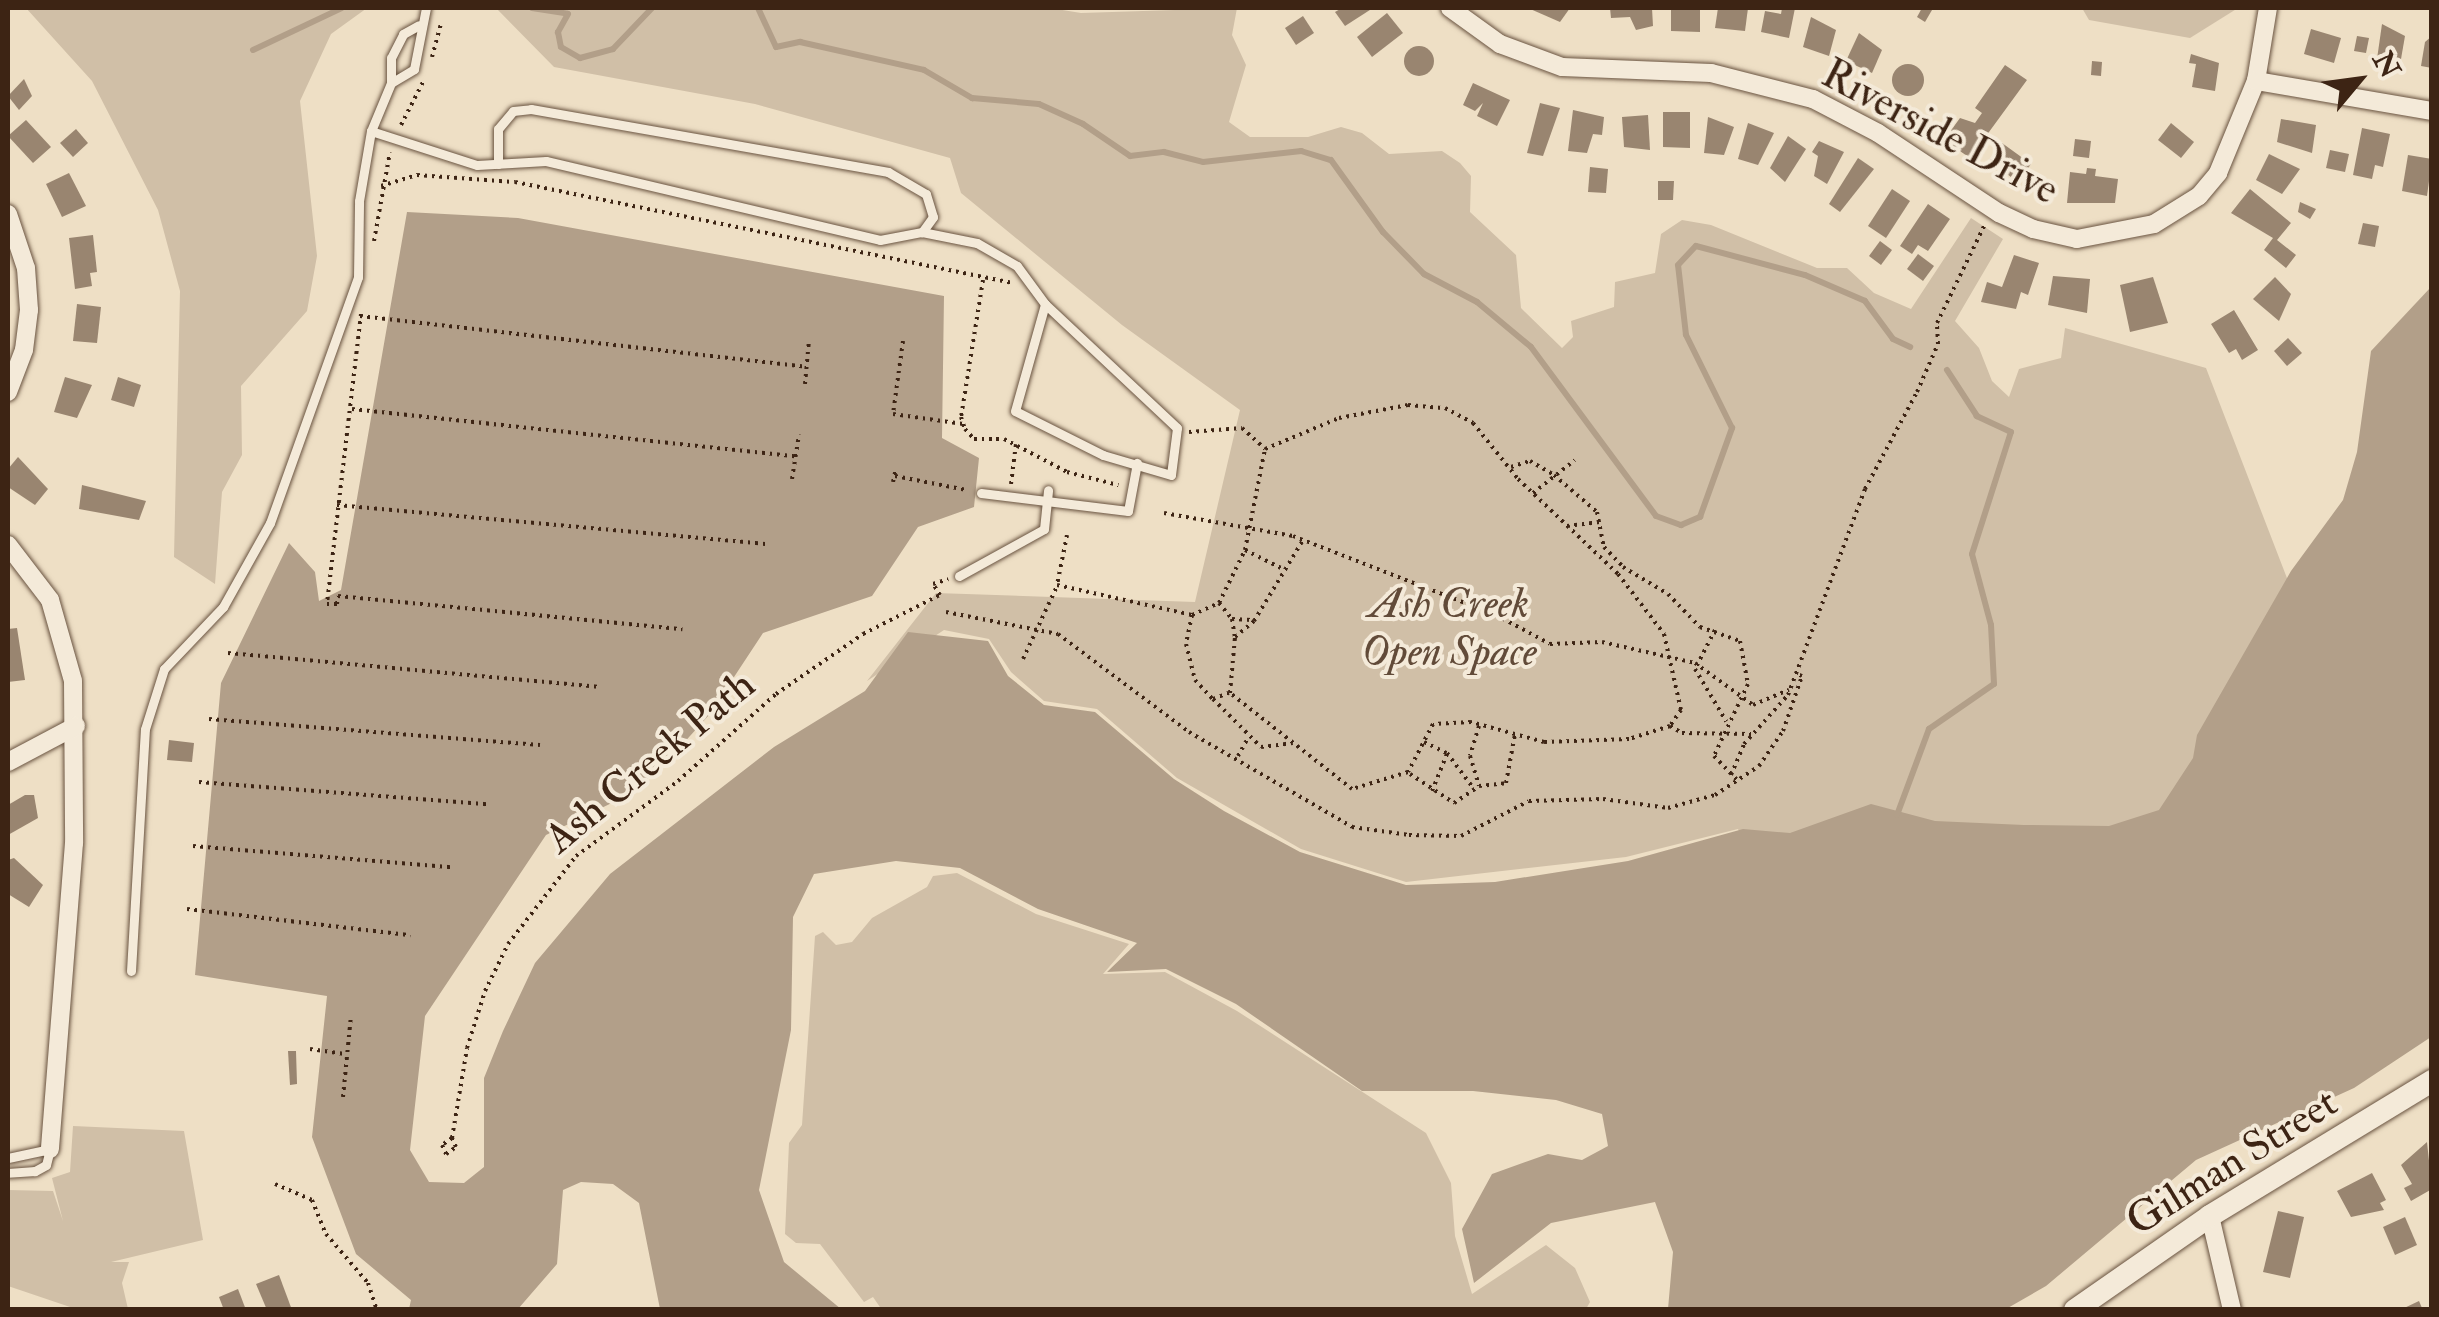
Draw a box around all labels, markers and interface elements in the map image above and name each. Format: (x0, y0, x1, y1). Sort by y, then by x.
north arrow (2309, 30, 2409, 130)
text: N (2364, 46, 2407, 85)
street label: Riverside Drive (1813, 49, 2067, 215)
park label: Ash Creek Open Space (1361, 579, 1537, 678)
street label: Ash Creek Path (535, 660, 765, 864)
street label: Gilman Street (2117, 1077, 2347, 1247)

